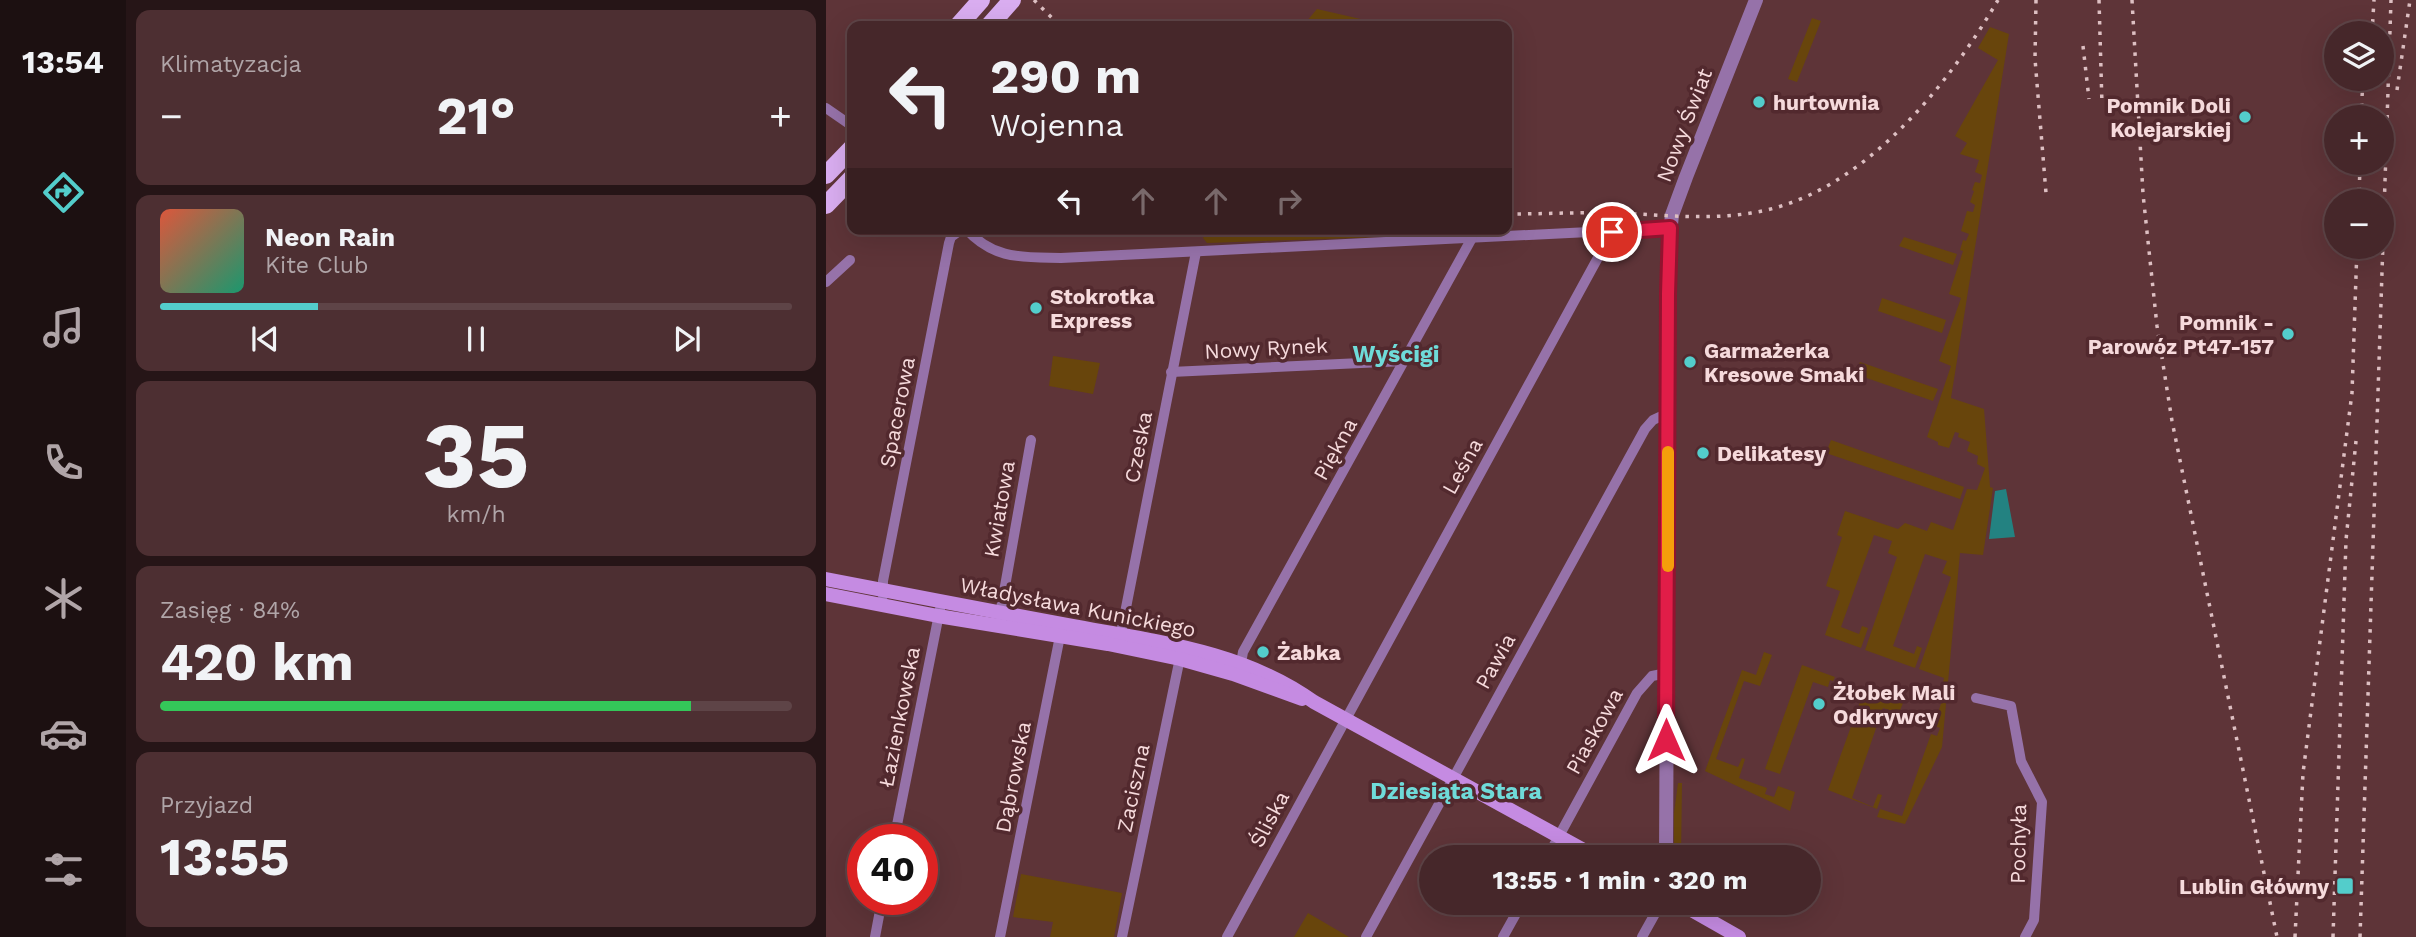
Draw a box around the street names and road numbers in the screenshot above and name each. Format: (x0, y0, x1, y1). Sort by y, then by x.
street label: Nowy Świat (1651, 65, 1717, 185)
street label: Nowy Rynek (1204, 332, 1328, 364)
street label: Spacerowa (874, 355, 920, 469)
street label: Czeska (1119, 409, 1157, 485)
street label: Piękna (1308, 413, 1362, 484)
street label: Leśna (1436, 433, 1488, 498)
street label: Kwiatowa (978, 459, 1020, 559)
street label: Władysława Kunickiego (958, 572, 1198, 642)
street label: Pawia (1470, 629, 1520, 693)
street label: Łazienkowska (873, 644, 925, 789)
street label: Piaskowa (1560, 684, 1628, 778)
street label: Dąbrowska (990, 719, 1036, 835)
street label: Zaciszna (1111, 741, 1155, 834)
street label: Śliska (1244, 786, 1294, 851)
street label: Pochyła (2005, 804, 2031, 884)

